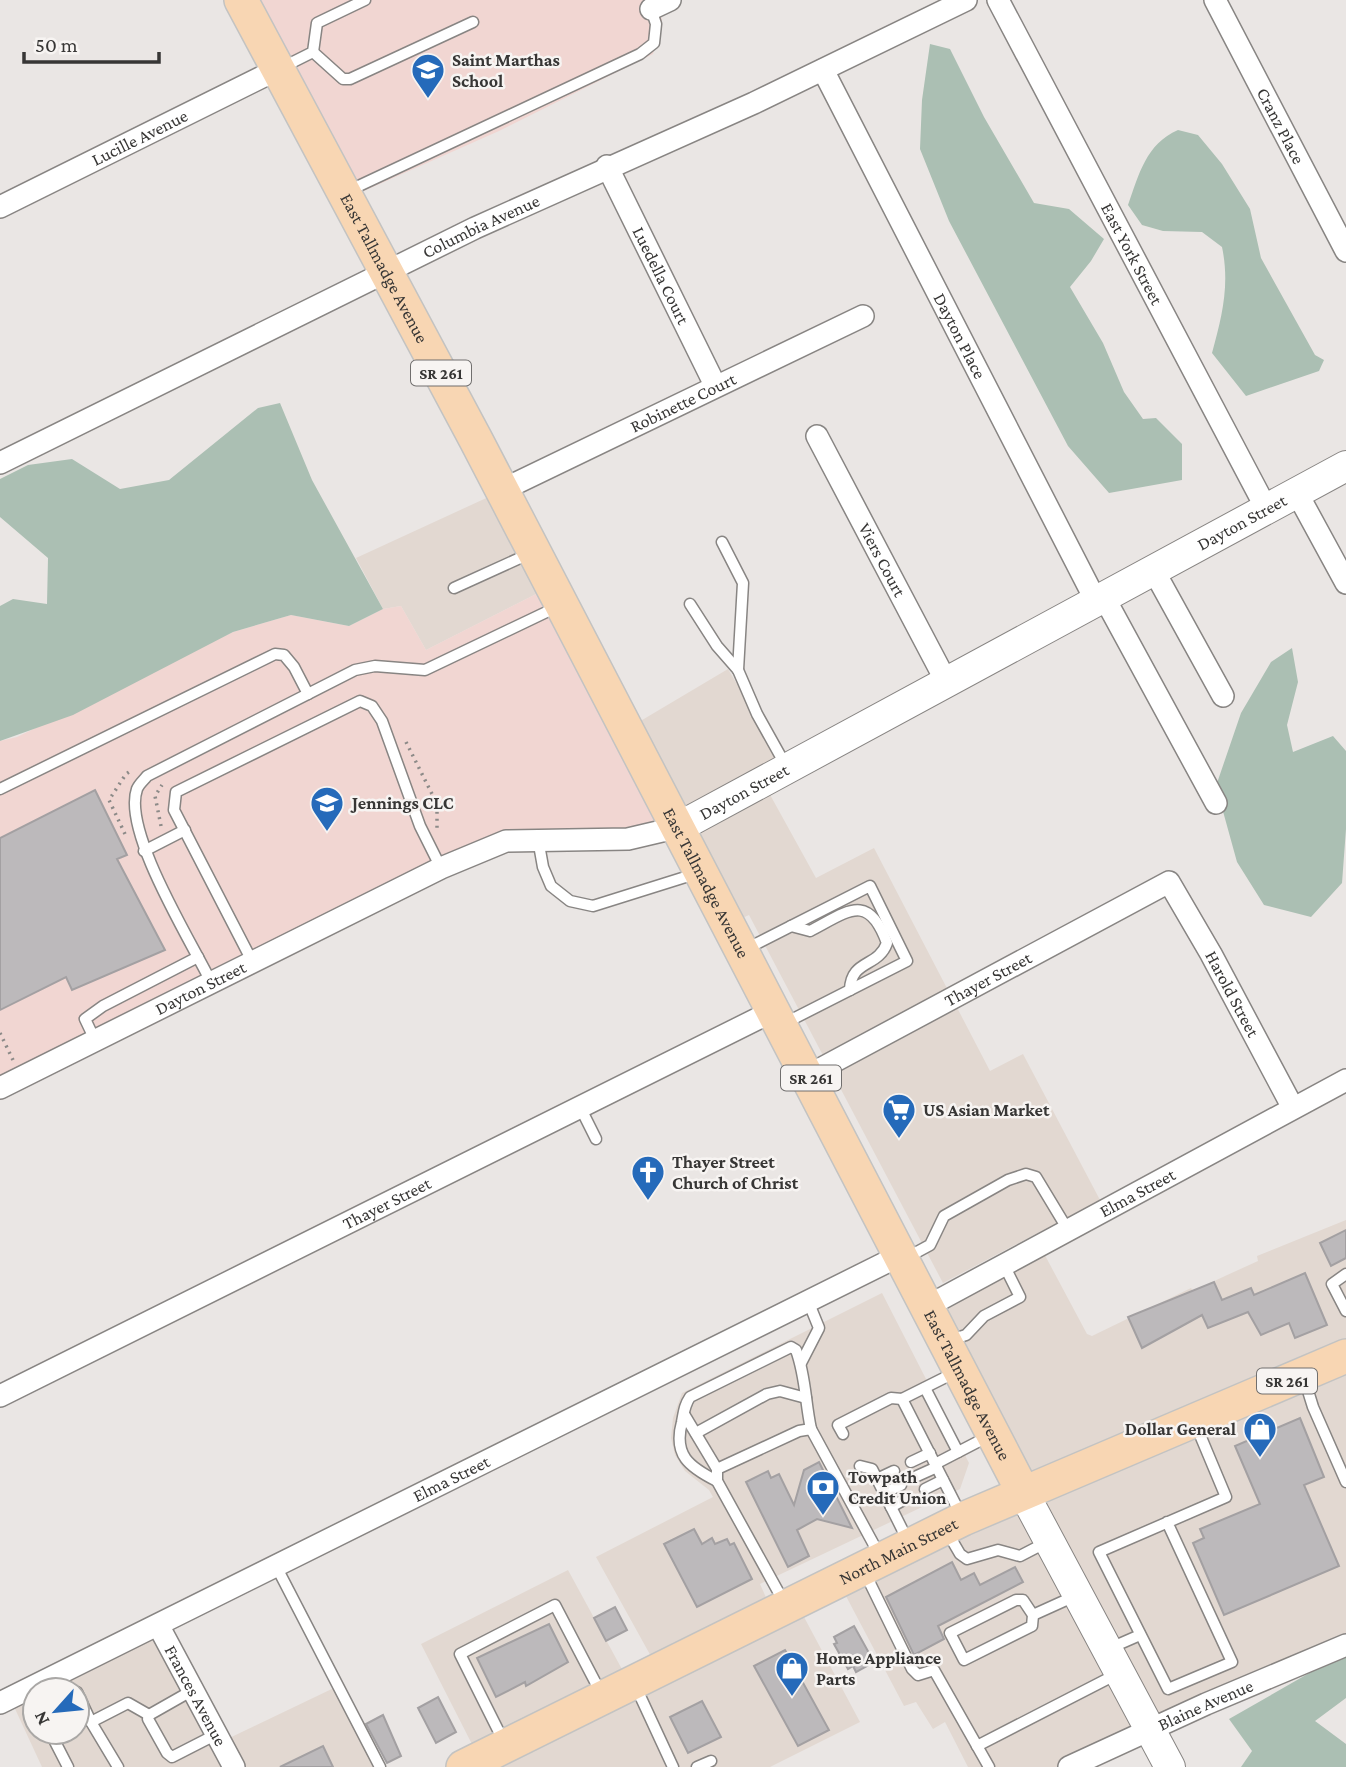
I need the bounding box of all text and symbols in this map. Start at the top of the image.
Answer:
scale bar [24,21,159,65]
text: 50 m [35,33,78,57]
place label: Saint Marthas School [452,50,560,91]
school or university icon: Saint Marthas School [409,51,447,100]
street label: Cranz Place [1253,84,1309,167]
street label: Lucille Avenue [89,105,191,170]
street label: East Tallmadge Avenue [336,190,432,347]
street label: Columbia Avenue [419,190,543,262]
street label: East York Street [1097,200,1167,309]
street label: Luedella Court [628,223,694,328]
street label: Dayton Place [929,290,990,382]
road number: SR 261 [411,360,471,386]
street label: Robinette Court [627,368,740,437]
street label: Dayton Street [1194,490,1291,555]
street label: Viers Court [855,520,910,601]
street label: Dayton Street [696,759,793,824]
school or university icon: Jennings CLC [308,784,346,833]
place label: Jennings CLC [350,793,454,813]
street label: East Tallmadge Avenue [659,804,754,962]
street label: Thayer Street [941,947,1036,1011]
street label: Harold Street [1201,947,1264,1041]
street label: Dayton Street [152,957,250,1019]
road number: SR 261 [781,1066,841,1090]
supermarket icon: US Asian Market [880,1091,918,1140]
place label: US Asian Market [923,1100,1050,1120]
place label: Thayer Street Church of Christ [672,1152,799,1193]
church icon: Thayer Street Church of Christ [629,1153,667,1202]
street label: Elma Street [1096,1164,1179,1221]
street label: Thayer Street [339,1173,435,1234]
street label: East Tallmadge Avenue [920,1306,1015,1464]
road number: SR 261 [1257,1368,1317,1394]
shop icon: Dollar General [1241,1410,1279,1459]
place label: Dollar General [1125,1419,1236,1439]
street label: Elma Street [410,1451,494,1506]
place label: Towpath Credit Union [848,1467,947,1508]
bank icon: Towpath Credit Union [804,1468,842,1517]
street label: North Main Street [836,1513,962,1589]
street label: Frances Avenue [161,1642,231,1750]
place label: Home Appliance Parts [816,1648,941,1689]
shop icon: Home Appliance Parts [773,1649,811,1698]
street label: Blaine Avenue [1155,1675,1256,1735]
north arrow [21,1676,91,1746]
text: N [29,1708,54,1729]

